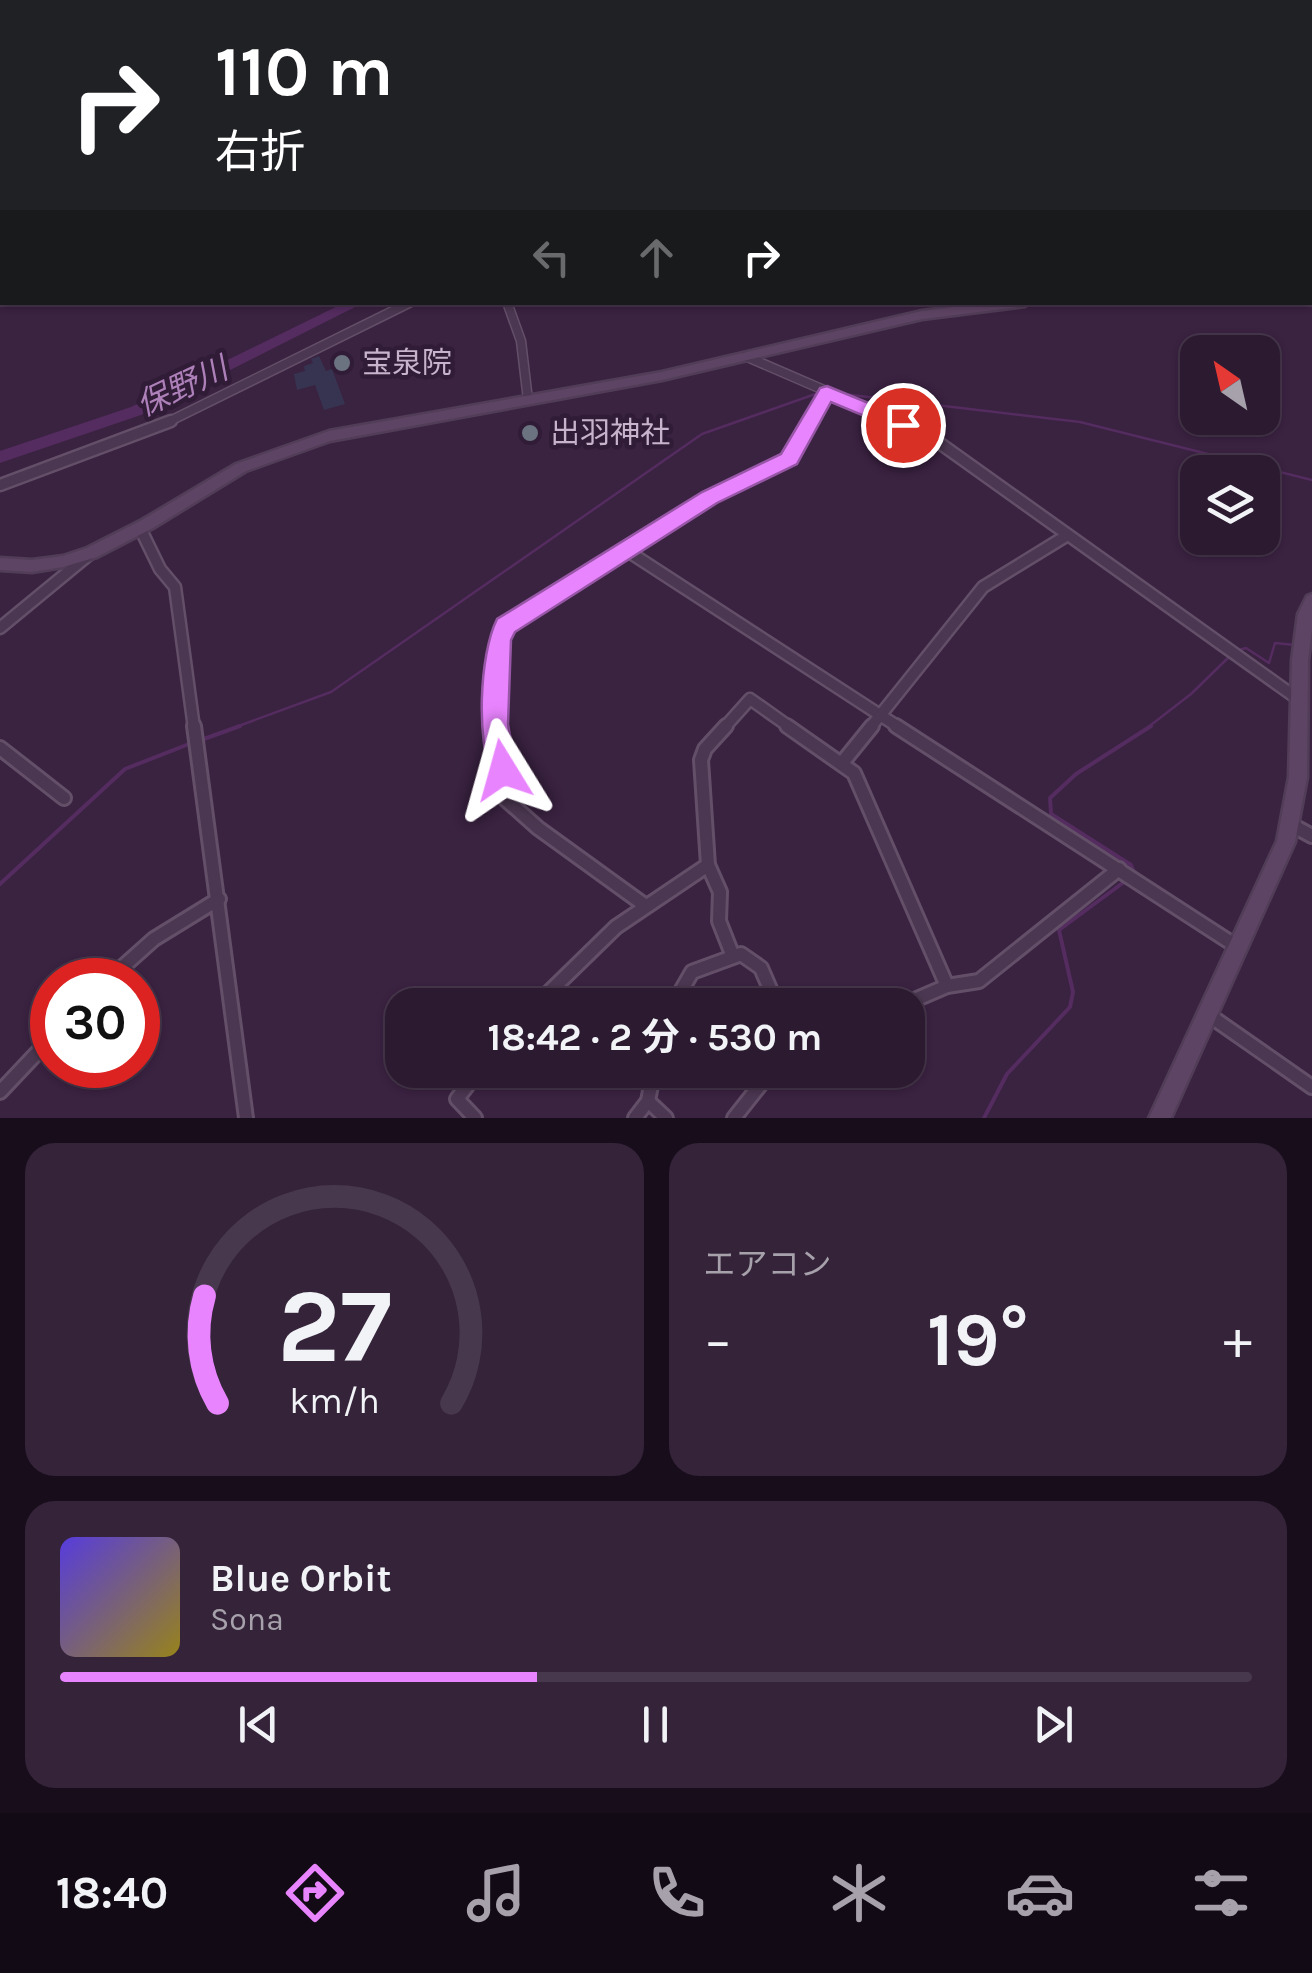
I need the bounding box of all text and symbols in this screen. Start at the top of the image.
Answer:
text: 110 m [215,31,393,113]
icon: right [50,40,180,170]
text: 右折 [215,126,305,178]
icon: left [524,230,579,285]
icon: ahead [629,230,684,285]
icon: right [734,230,789,285]
north arrow [1180,335,1280,435]
map controls [1180,335,1280,555]
place label: 宝泉院 [362,345,452,381]
water label: 保野川 [131,349,236,424]
marker: 宝泉院 [331,352,353,374]
pin [861,383,946,468]
icon: arrive [876,398,931,453]
place label: 出羽神社 [550,415,670,451]
marker: 出羽神社 [519,422,541,444]
button: layers [1180,455,1280,555]
position arrow [451,718,555,822]
speed limit sign: 30 [30,958,160,1088]
text: 18:42 · 2 分 · 530 m [488,1015,822,1060]
text: エアコン [704,1246,832,1283]
text: 27 [277,1266,392,1387]
text: 19° [927,1296,1029,1384]
text: − [704,1308,732,1372]
text: + [1223,1308,1252,1372]
text: km/h [289,1380,380,1422]
text: Blue Orbit [210,1556,391,1601]
text: Sona [210,1601,284,1638]
icon: previous [231,1697,286,1752]
icon: pause [628,1697,683,1752]
icon: next [1026,1697,1081,1752]
icon: directions [280,1858,350,1928]
icon: music [461,1858,531,1928]
icon: phone [642,1858,712,1928]
icon: climate [824,1858,894,1928]
icon: car [1005,1858,1075,1928]
icon: filters [1186,1858,1256,1928]
text: 18:40 [56,1867,168,1919]

